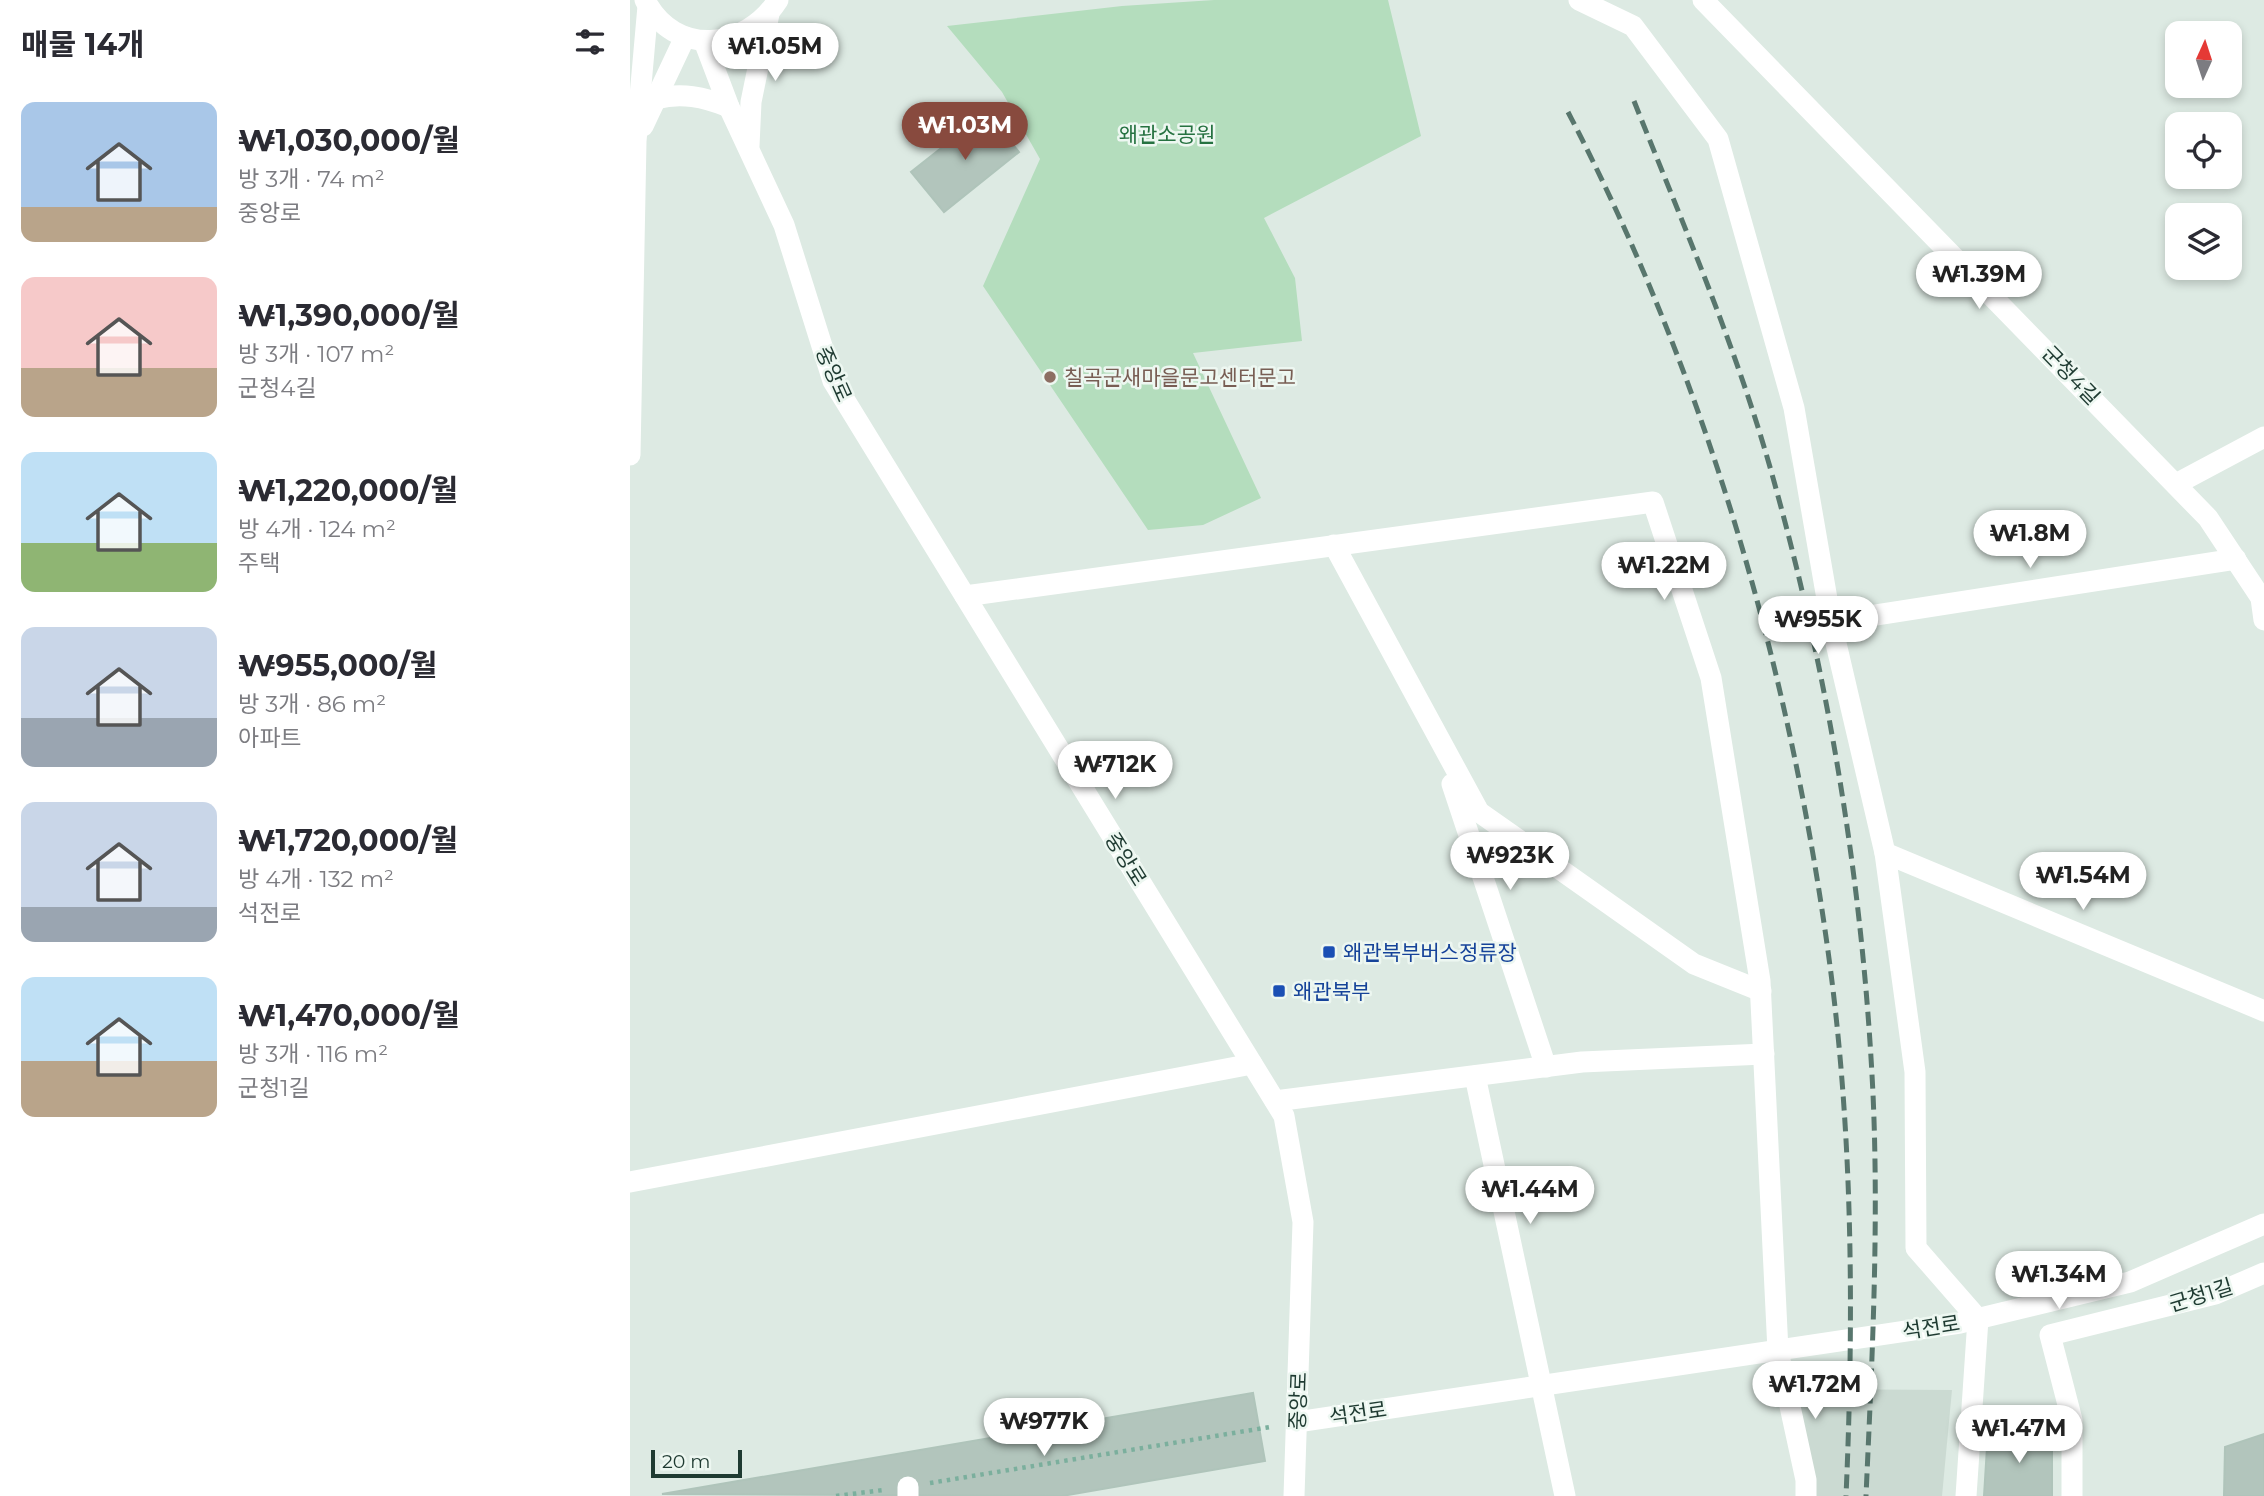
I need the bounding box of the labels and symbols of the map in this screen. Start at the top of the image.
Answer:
north arrow [2165,21,2242,98]
pin: ₩1.05M [718,24,832,83]
pin: ₩1.03M [908,102,1022,162]
park label: 왜관소공원 [1119,122,1215,147]
pin: ₩1.39M [1922,252,2036,311]
street label: 군청4길 [2037,340,2105,410]
street label: 중앙로 [811,342,857,406]
place label: 칠곡군새마을문고센터문고 [1064,365,1296,390]
marker: 칠곡군새마을문고센터문고 [1042,369,1058,385]
pin: ₩1.8M [1981,510,2079,570]
pin: ₩1.22M [1607,542,1721,602]
pin: ₩955K [1769,596,1867,656]
pin: ₩712K [1066,742,1164,801]
street label: 중앙로 [1100,828,1152,890]
pin: ₩923K [1461,832,1559,892]
pin: ₩1.54M [2026,852,2140,912]
place label: 왜관북부버스정류장 [1343,940,1517,965]
marker: 왜관북부버스정류장 [1321,944,1337,960]
place label: 왜관북부 [1293,979,1370,1004]
marker: 왜관북부 [1271,983,1287,999]
pin: ₩1.44M [1473,1166,1587,1226]
pin: ₩1.34M [2002,1252,2116,1311]
street label: 군청1길 [2166,1273,2236,1317]
street label: 석전로 [1900,1310,1962,1344]
pin: ₩1.72M [1758,1362,1872,1421]
street label: 중앙로 [1284,1372,1312,1430]
street label: 석전로 [1328,1397,1388,1429]
pin: ₩977K [995,1398,1093,1458]
pin: ₩1.47M [1962,1406,2076,1465]
scale bar [651,1447,742,1479]

